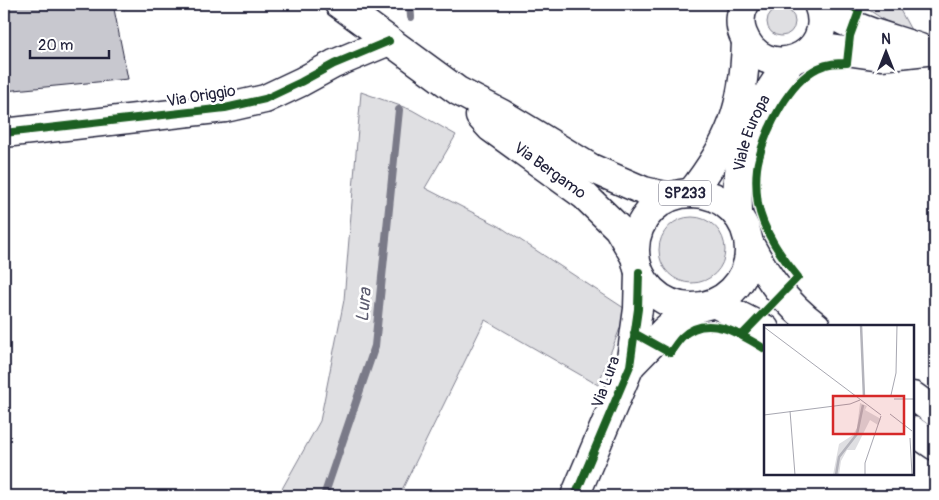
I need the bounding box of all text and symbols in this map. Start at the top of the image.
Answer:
scale bar [30,28,109,60]
north arrow [862,28,912,78]
text: N [881,31,891,48]
text: 20 m [38,36,73,55]
street label: Via Origgio [165,81,237,111]
street label: Viale Europa [729,91,775,173]
street label: Via Bergamo [510,138,590,204]
road number: SP233 [659,180,711,206]
water label: Lura [351,285,377,323]
inset map [764,325,914,475]
street label: Via Lura [587,353,625,411]

